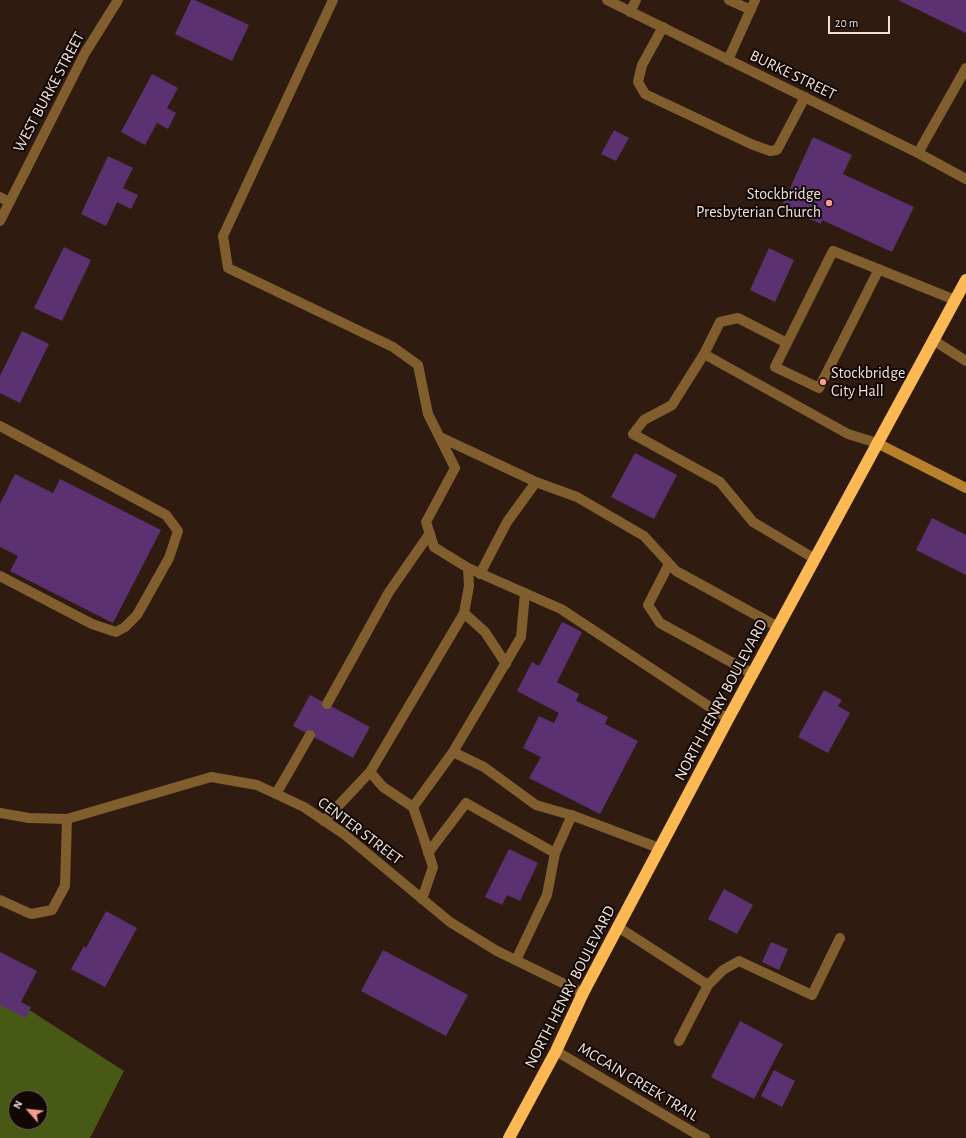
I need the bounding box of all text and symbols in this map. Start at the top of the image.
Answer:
scale bar [830,8,892,34]
text: 20 m [835,17,858,29]
street label: WEST BURKE STREET [9,28,89,156]
street label: BURKE STREET [747,46,839,104]
place label: Stockbridge Presbyterian Church [696,184,821,222]
marker: Stockbridge Presbyterian Church [824,198,834,208]
place label: Stockbridge City Hall [831,363,905,401]
marker: Stockbridge City Hall [818,377,828,387]
street label: NORTH HENRY BOULEVARD [670,616,772,784]
street label: CENTER STREET [314,793,406,869]
street label: NORTH HENRY BOULEVARD [521,903,619,1071]
street label: MCCAIN CREEK TRAIL [574,1038,702,1126]
north arrow [8,1090,48,1130]
text: N [11,1099,24,1111]

